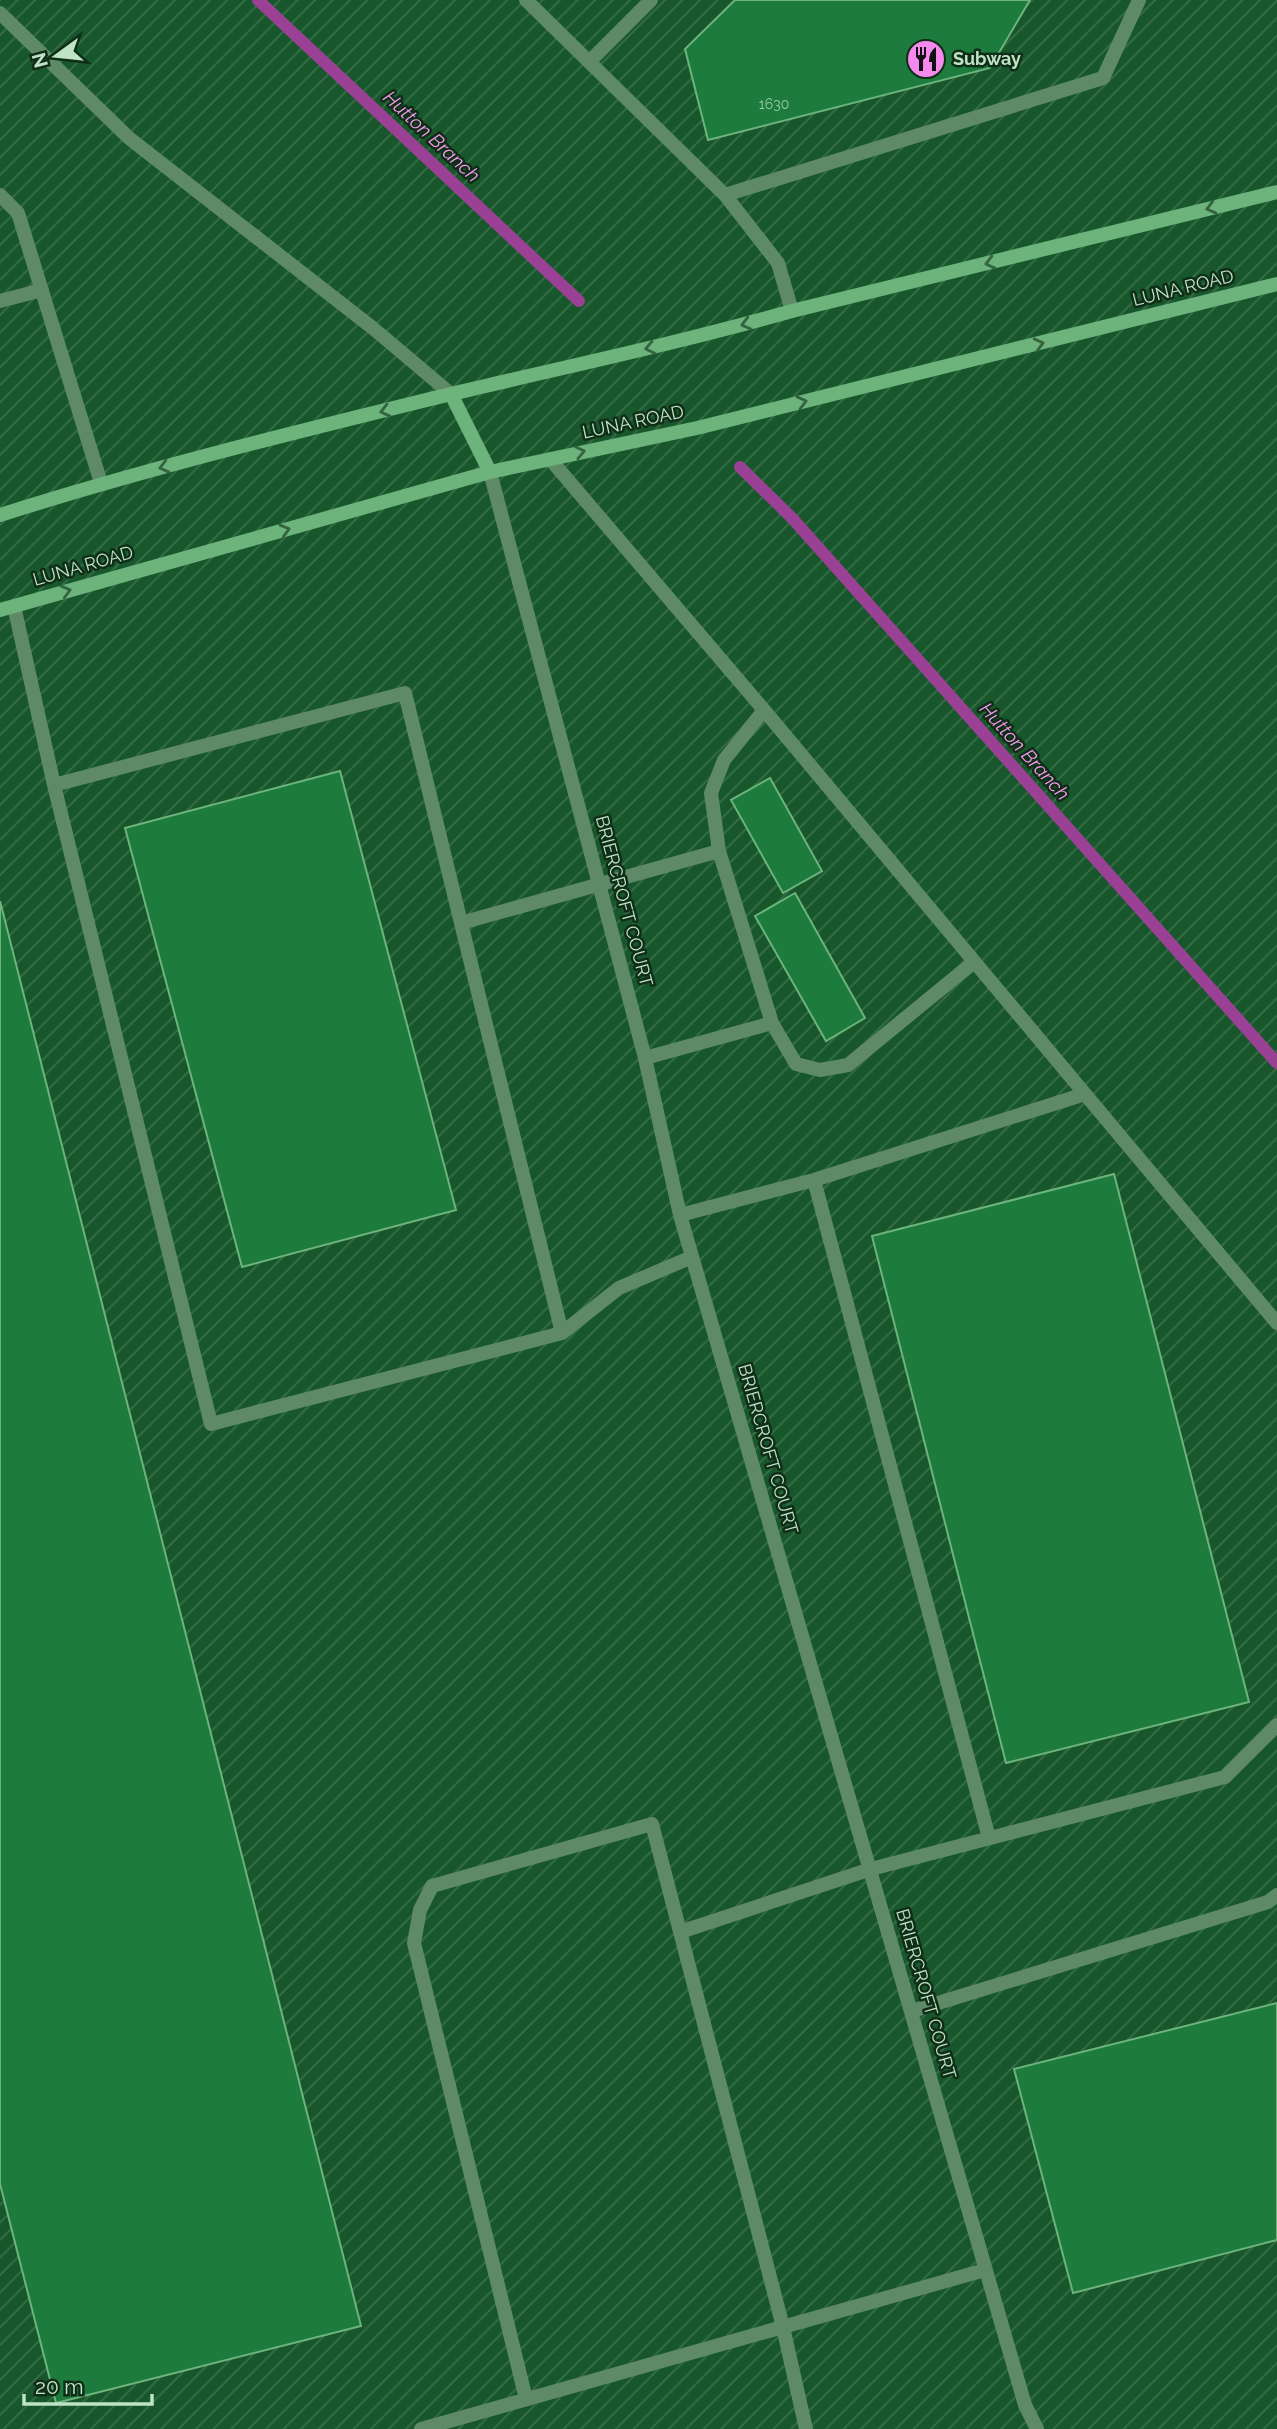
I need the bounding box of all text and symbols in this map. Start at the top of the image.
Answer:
north arrow [21,21,91,91]
restaurant icon: Subway [905,38,947,80]
place label: Subway [953,48,1021,69]
text: N [27,51,52,70]
water label: Hutton Branch [379,86,485,186]
house number: 1630 [759,96,789,112]
one-way arrow [1205,200,1217,214]
one-way arrow [984,254,996,269]
street label: LUNA ROAD [1130,265,1236,310]
one-way arrow [740,316,752,331]
one-way arrow [1033,338,1045,352]
one-way arrow [644,340,656,354]
one-way arrow [796,396,808,410]
street label: LUNA ROAD [580,400,686,443]
one-way arrow [379,403,391,417]
one-way arrow [574,446,586,461]
one-way arrow [158,459,170,473]
one-way arrow [278,523,290,538]
street label: LUNA ROAD [30,541,136,590]
one-way arrow [59,585,71,600]
water label: Hutton Branch [975,698,1075,804]
street label: BRIERCROFT COURT [592,813,657,989]
street label: BRIERCROFT COURT [734,1361,803,1536]
street label: BRIERCROFT COURT [892,1906,961,2081]
scale bar [24,2362,152,2406]
text: 20 m [35,2374,83,2399]

